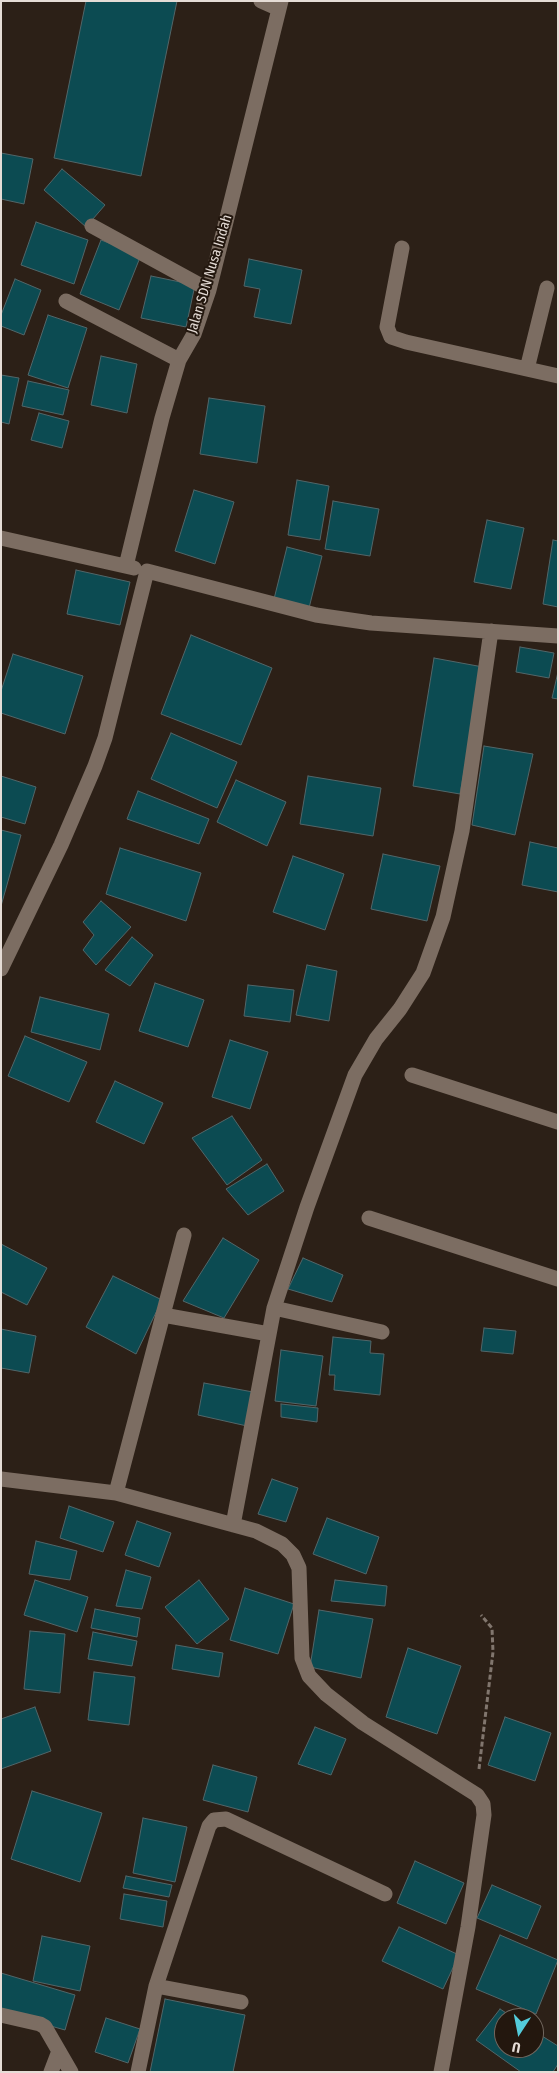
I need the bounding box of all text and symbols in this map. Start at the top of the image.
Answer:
street label: Jalan SDN Nusa Indah [184,213,236,335]
north arrow [494,2008,544,2058]
text: U [511,2038,522,2056]

